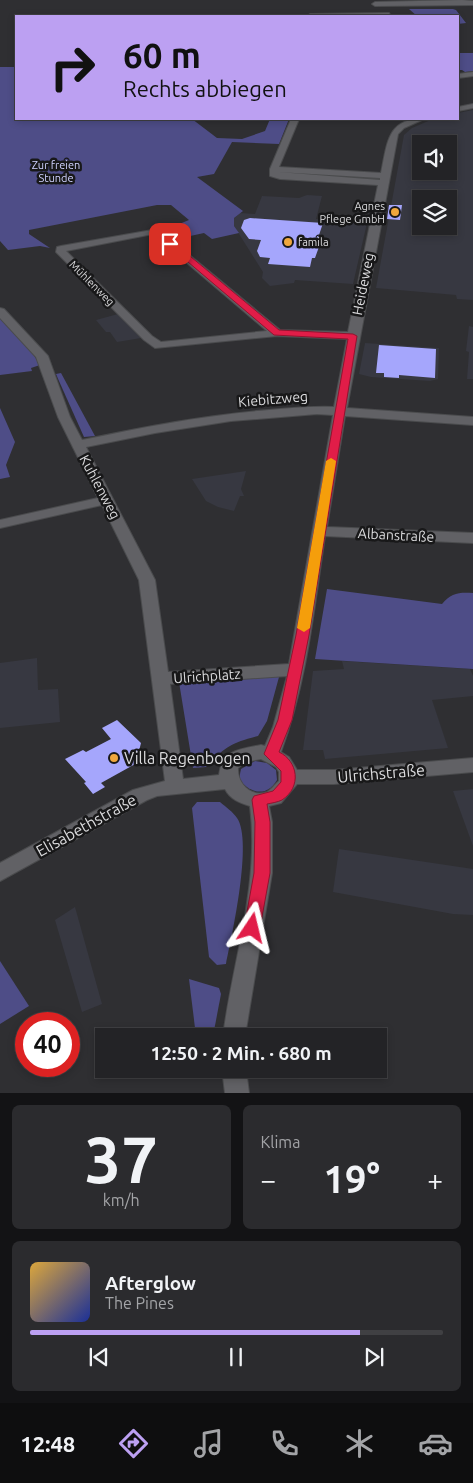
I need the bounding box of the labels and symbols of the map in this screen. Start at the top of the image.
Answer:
park label: Zur freien Stunde [32,159,80,184]
place label: Agnes Pflege GmbH [319,200,385,225]
marker: Agnes Pflege GmbH [389,206,401,218]
pin [149,223,191,265]
marker: famila [282,236,294,248]
place label: famila [298,236,329,248]
street label: Heideweg [349,251,377,317]
street label: Mühlenweg [67,258,117,308]
street label: Kiebitzweg [237,388,309,410]
street label: Kuhlenweg [76,452,124,522]
street label: Albanstraße [357,525,435,545]
street label: Ulrichplatz [173,666,241,686]
place label: Villa Regenbogen [124,749,251,767]
marker: Villa Regenbogen [108,752,120,764]
street label: Ulrichstraße [337,760,425,786]
street label: Elisabethstraße [33,790,139,860]
position arrow [225,901,277,953]
speed limit sign: 40 [15,1012,80,1077]

